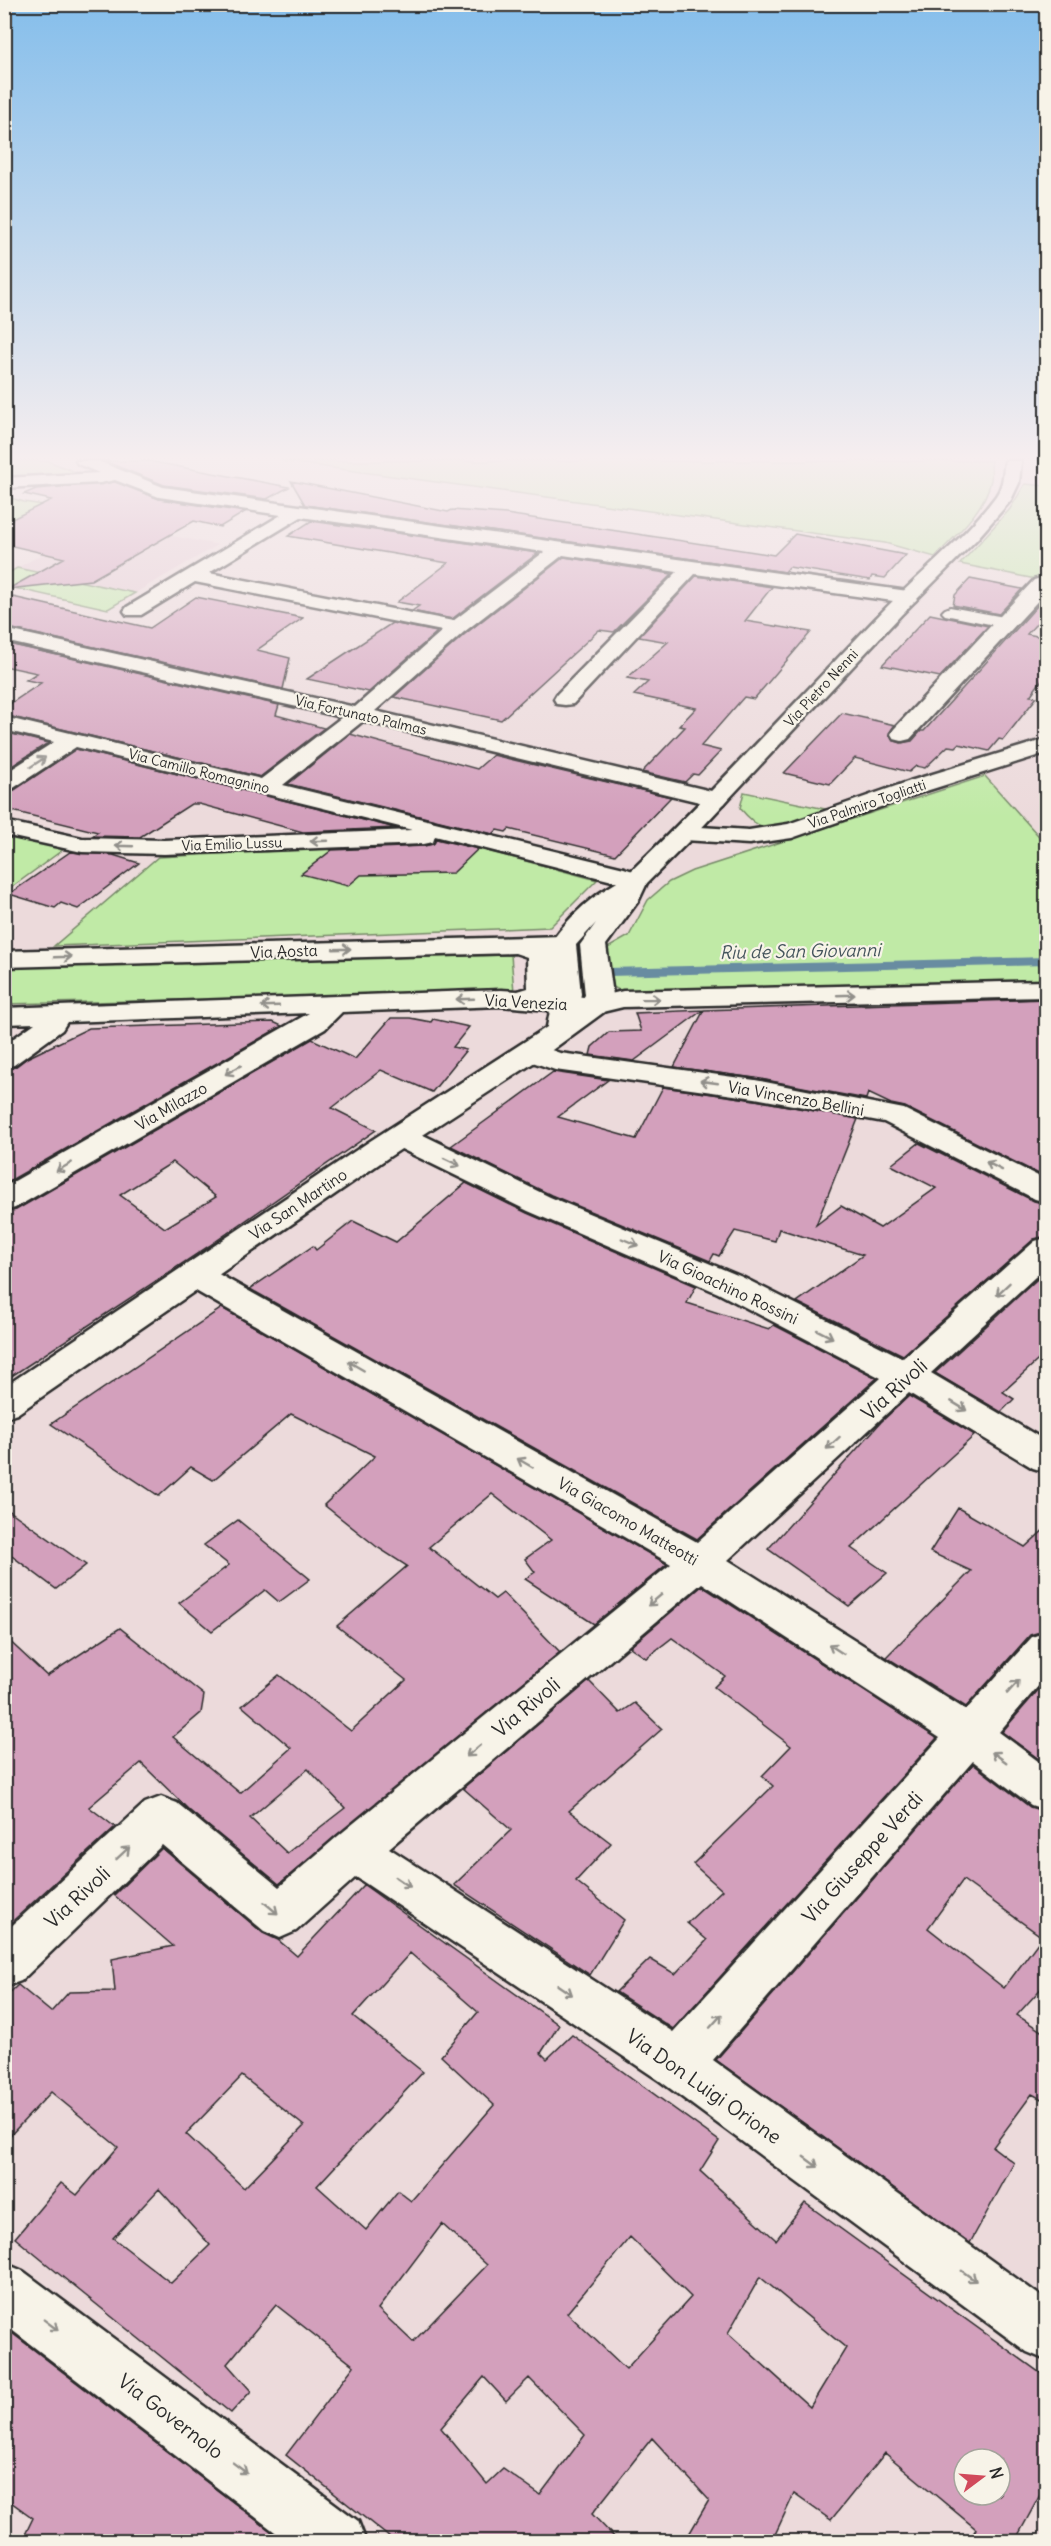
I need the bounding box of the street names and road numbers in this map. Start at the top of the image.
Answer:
street label: Via Pietro Nenni [780,645,862,731]
street label: Via Fortunato Palmas [293,691,429,739]
street label: Via Camillo Romagnino [126,745,272,797]
street label: Via Palmiro Togliatti [806,775,928,833]
street label: Via Emilio Lussu [181,833,283,855]
street label: Via Aosta [250,940,318,962]
street label: Via Venezia [484,990,568,1014]
street label: Via Vincenzo Bellini [726,1076,866,1120]
street label: Via Milazzo [131,1077,211,1135]
street label: Via San Martino [245,1164,351,1244]
street label: Via Gioachino Rossini [655,1246,801,1328]
street label: Via Rivoli [856,1353,932,1425]
street label: Via Giacomo Matteotti [554,1473,702,1569]
street label: Via Rivoli [487,1672,565,1742]
street label: Via Giuseppe Verdi [796,1786,928,1928]
street label: Via Rivoli [39,1860,115,1934]
street label: Via Don Luigi Orione [622,2023,786,2149]
street label: Via Governolo [113,2368,229,2464]

